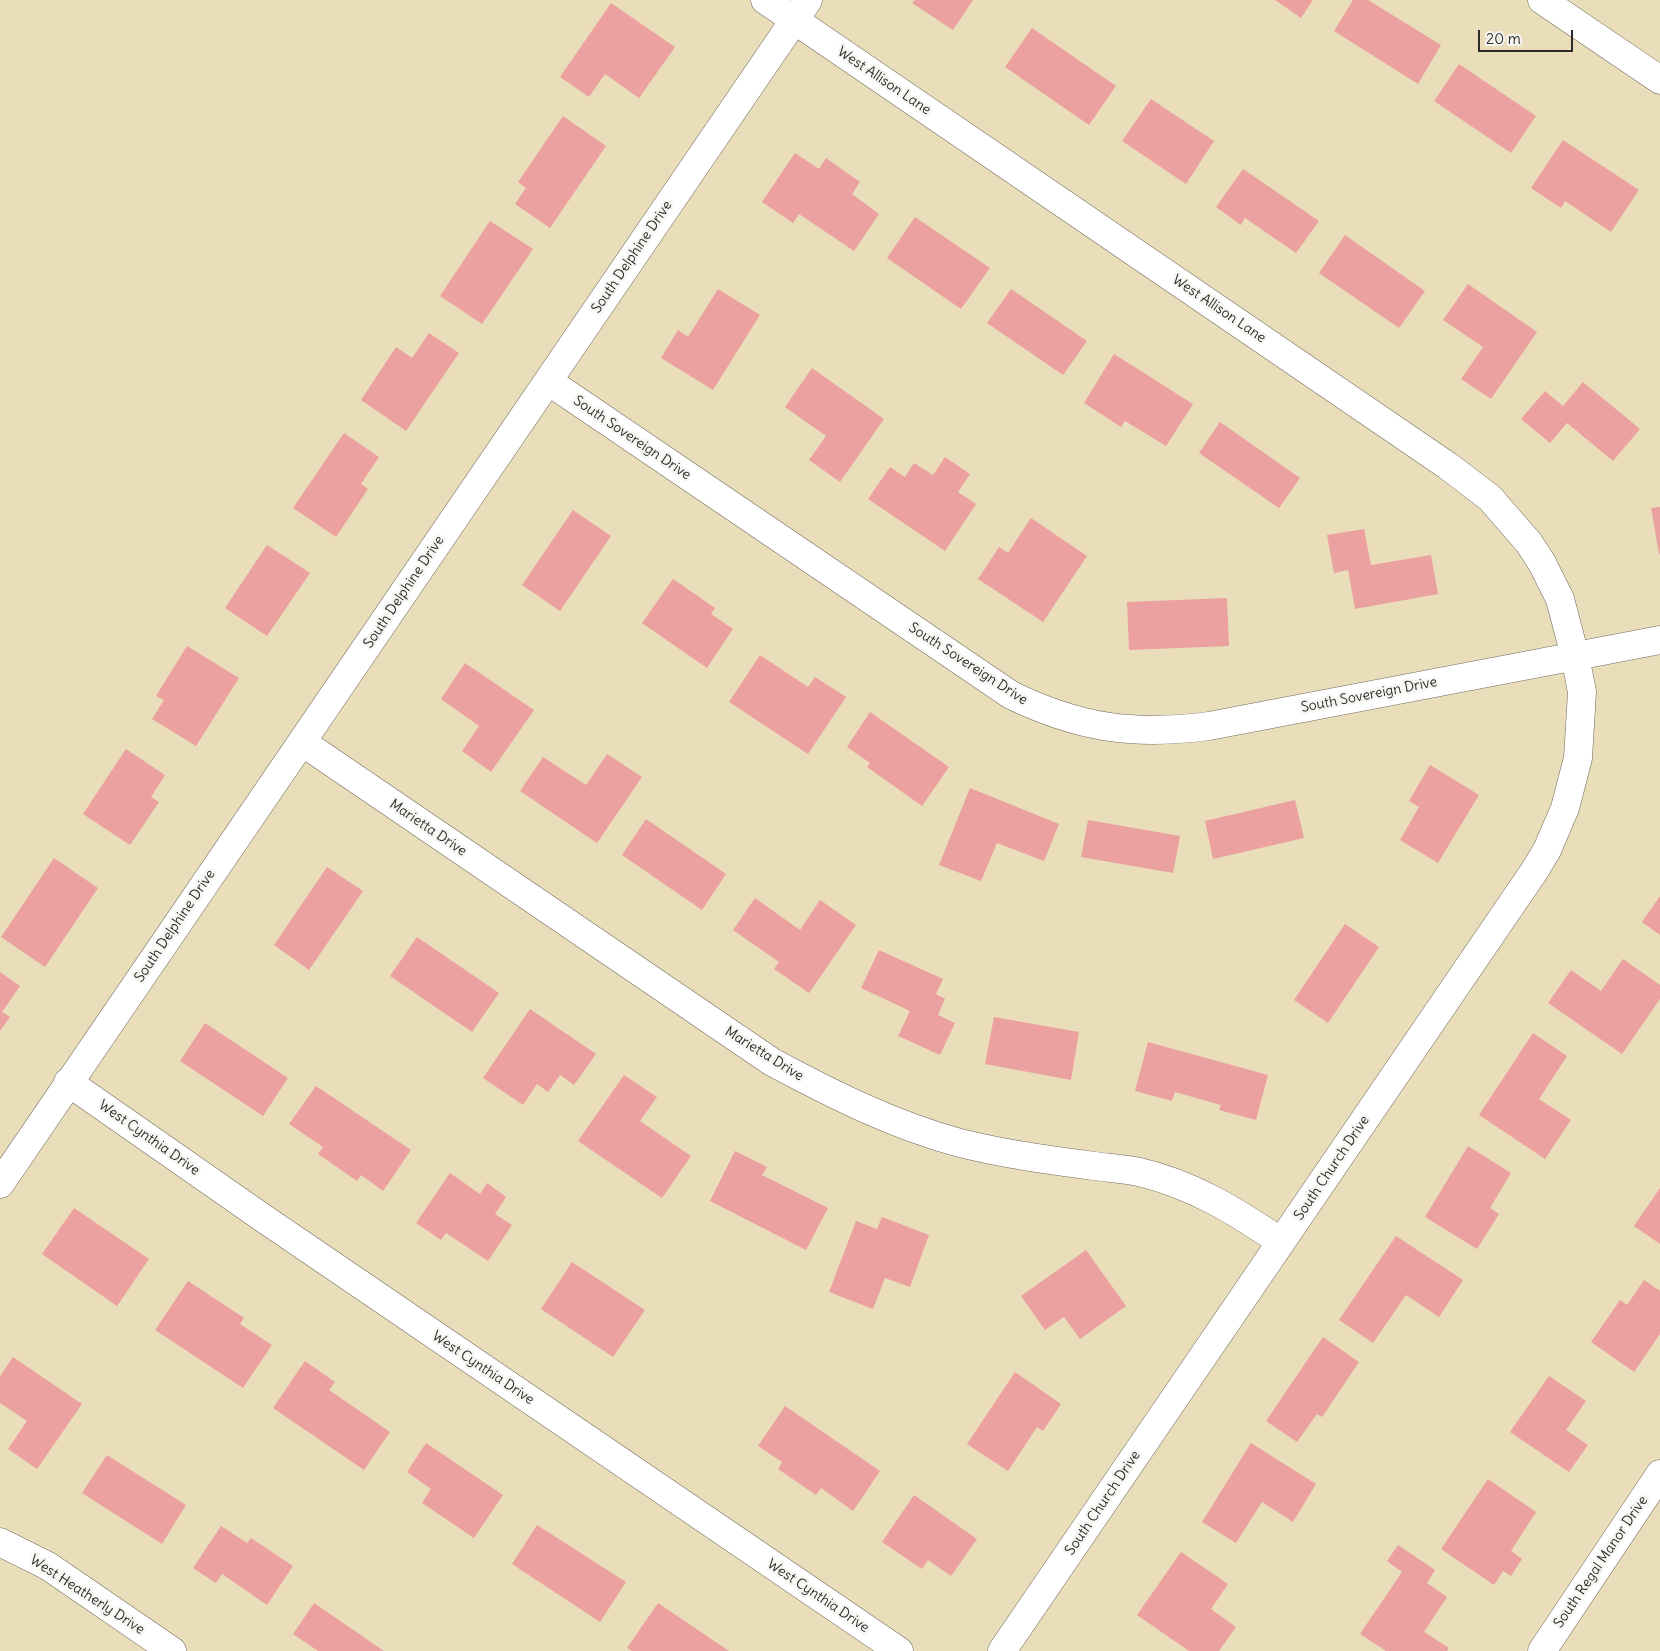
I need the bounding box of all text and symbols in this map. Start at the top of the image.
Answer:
scale bar [1480,20,1575,52]
text: 20 m [1486,29,1521,48]
street label: West Allison Lane [834,43,934,119]
street label: South Delphine Drive [588,198,676,316]
street label: West Allison Lane [1169,271,1269,347]
street label: South Sovereign Drive [570,392,694,484]
street label: South Delphine Drive [360,533,448,651]
street label: South Sovereign Drive [905,619,1031,709]
street label: South Sovereign Drive [1300,674,1438,716]
street label: Marietta Drive [386,796,470,860]
street label: South Delphine Drive [131,867,219,985]
street label: Marietta Drive [722,1023,806,1085]
street label: West Cynthia Drive [95,1097,203,1179]
street label: South Church Drive [1291,1112,1373,1224]
street label: West Cynthia Drive [429,1328,537,1408]
street label: South Church Drive [1062,1447,1144,1559]
street label: South Regal Manor Drive [1550,1493,1652,1631]
street label: West Heatherly Drive [27,1552,147,1638]
street label: West Cynthia Drive [764,1556,872,1636]

